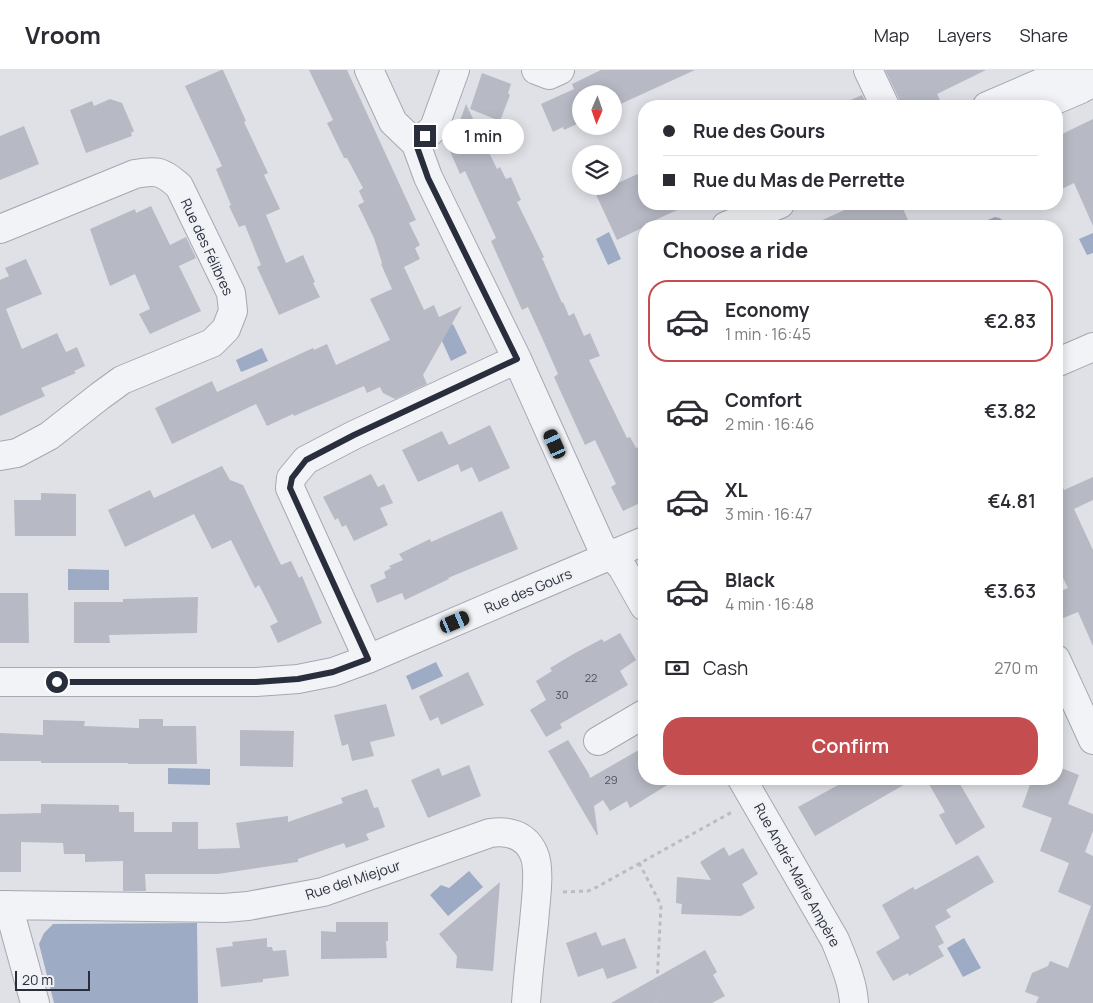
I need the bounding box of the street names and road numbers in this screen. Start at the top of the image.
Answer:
street label: Rue des Félibres [177,195,238,298]
street label: Rue des Gours [481,564,574,618]
street label: Rue André-Marie Ampère [750,799,845,950]
street label: Rue del Miejour [303,855,403,904]

